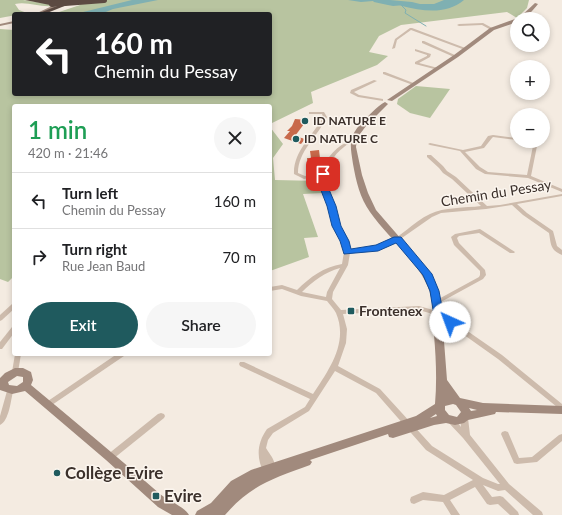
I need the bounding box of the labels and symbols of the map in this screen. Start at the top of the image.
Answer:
place label: ID NATURE E [313,113,386,128]
marker: ID NATURE E [300,116,310,126]
place label: ID NATURE C [304,131,378,146]
marker: ID NATURE C [291,134,301,144]
pin [306,157,340,191]
street label: Chemin du Pessay [439,175,553,210]
position arrow [429,301,471,343]
place label: Frontenex [359,302,423,319]
marker: Frontenex [346,306,356,316]
place label: Collège Evire [65,462,163,483]
marker: Collège Evire [52,468,62,478]
place label: Evire [164,485,202,506]
marker: Evire [151,491,161,501]

